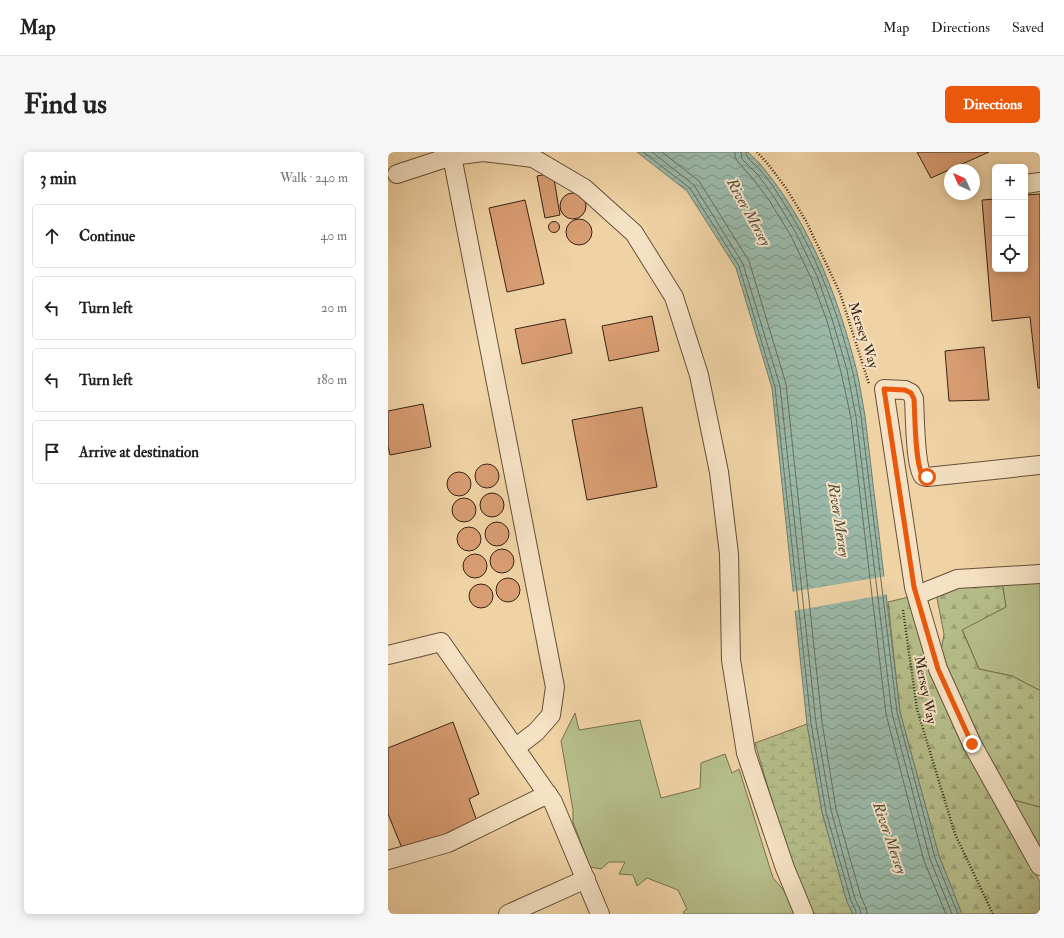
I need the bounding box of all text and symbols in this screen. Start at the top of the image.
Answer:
text: Map [20,16,56,40]
text: Map [883,19,909,36]
text: Directions [931,19,990,36]
text: Saved [1012,19,1044,36]
button: Directions [945,86,1040,123]
text: Find us [24,87,107,122]
north arrow [944,164,980,200]
map controls [992,164,1028,272]
button: + [992,164,1028,200]
text: 3 min [40,168,77,189]
text: Walk · 240 m [280,170,348,186]
water label: River Mersey [722,174,775,250]
button: − [992,200,1028,236]
icon: ahead [41,225,63,247]
text: Continue [79,227,135,246]
text: 40 m [321,228,347,244]
button: locate [992,236,1028,272]
icon: left [41,297,63,319]
text: Turn left [79,299,133,318]
text: 20 m [321,300,347,316]
street label: Mersey Way [844,300,883,372]
icon: left [41,369,63,391]
text: Turn left [79,371,133,390]
text: 180 m [317,372,347,388]
icon: arrive [41,441,63,463]
text: Arrive at destination [79,443,199,462]
route start [918,468,936,486]
water label: River Mersey [823,481,854,559]
street label: Mersey Way [910,655,941,727]
route end [963,735,981,753]
water label: River Mersey [868,799,911,877]

